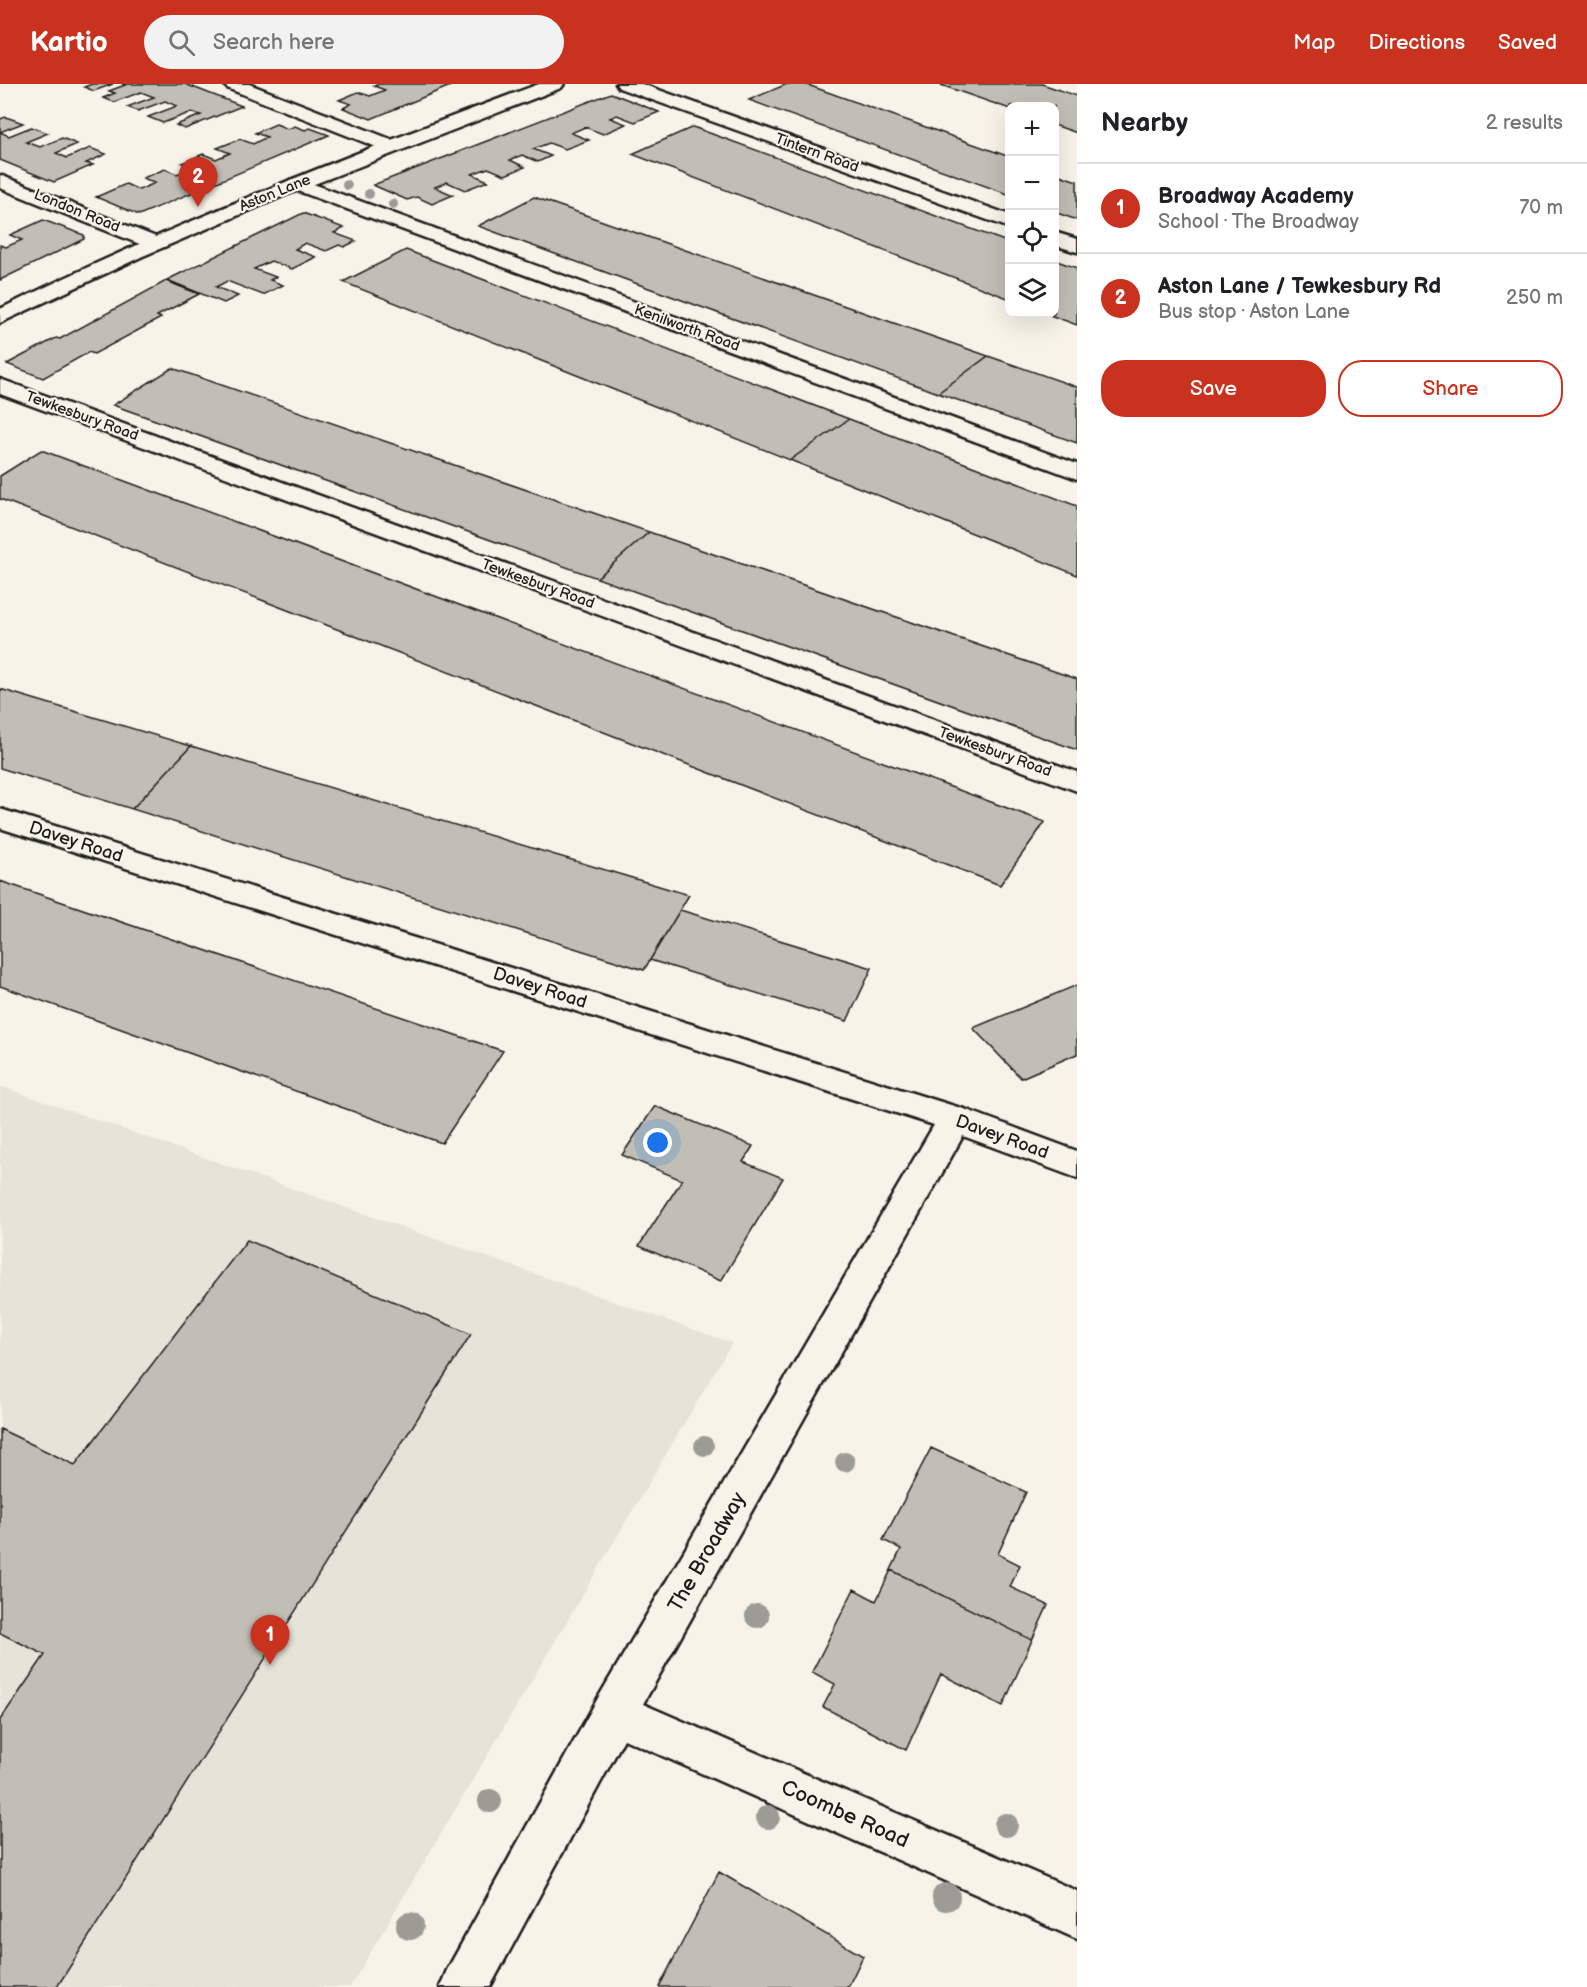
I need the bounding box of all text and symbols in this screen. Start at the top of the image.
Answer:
search box [144,15,564,69]
text: Kartio [30,26,108,59]
icon: search [165,26,198,59]
text: Search here [213,29,335,56]
text: Map [1293,30,1336,55]
text: Directions [1369,30,1465,55]
text: Saved [1498,30,1557,55]
map controls [1005,102,1059,318]
button: + [1005,102,1059,156]
text: Nearby [1101,108,1188,139]
text: 2 results [1486,111,1563,135]
street label: Tintern Road [773,129,861,177]
button: − [1005,156,1059,210]
pin: 2 [178,158,218,207]
street label: Aston Lane [237,170,314,216]
text: Broadway Academy [1158,183,1354,210]
street label: London Road [31,185,123,237]
text: 1 [1116,196,1125,220]
text: 70 m [1519,196,1563,220]
button: locate [1005,210,1059,264]
text: School · The Broadway [1158,210,1359,234]
button: layers [1005,264,1059,318]
text: Aston Lane / Tewkesbury Rd [1158,273,1441,300]
text: 2 [1115,286,1126,310]
text: 250 m [1506,286,1563,310]
street label: Kenilworth Road [632,300,742,356]
text: Bus stop · Aston Lane [1158,300,1350,324]
button: Save [1101,360,1326,417]
button: Share [1338,360,1563,417]
street label: Tewkesbury Road [23,387,141,445]
street label: Tewkesbury Road [479,555,597,613]
street label: Tewkesbury Road [936,723,1054,781]
street label: Davey Road [26,817,126,867]
street label: Davey Road [490,963,590,1013]
street label: Davey Road [953,1110,1051,1164]
your location [643,1128,672,1157]
street label: The Broadway [663,1487,752,1616]
pin: 1 [250,1616,290,1665]
street label: Coombe Road [777,1775,913,1853]

